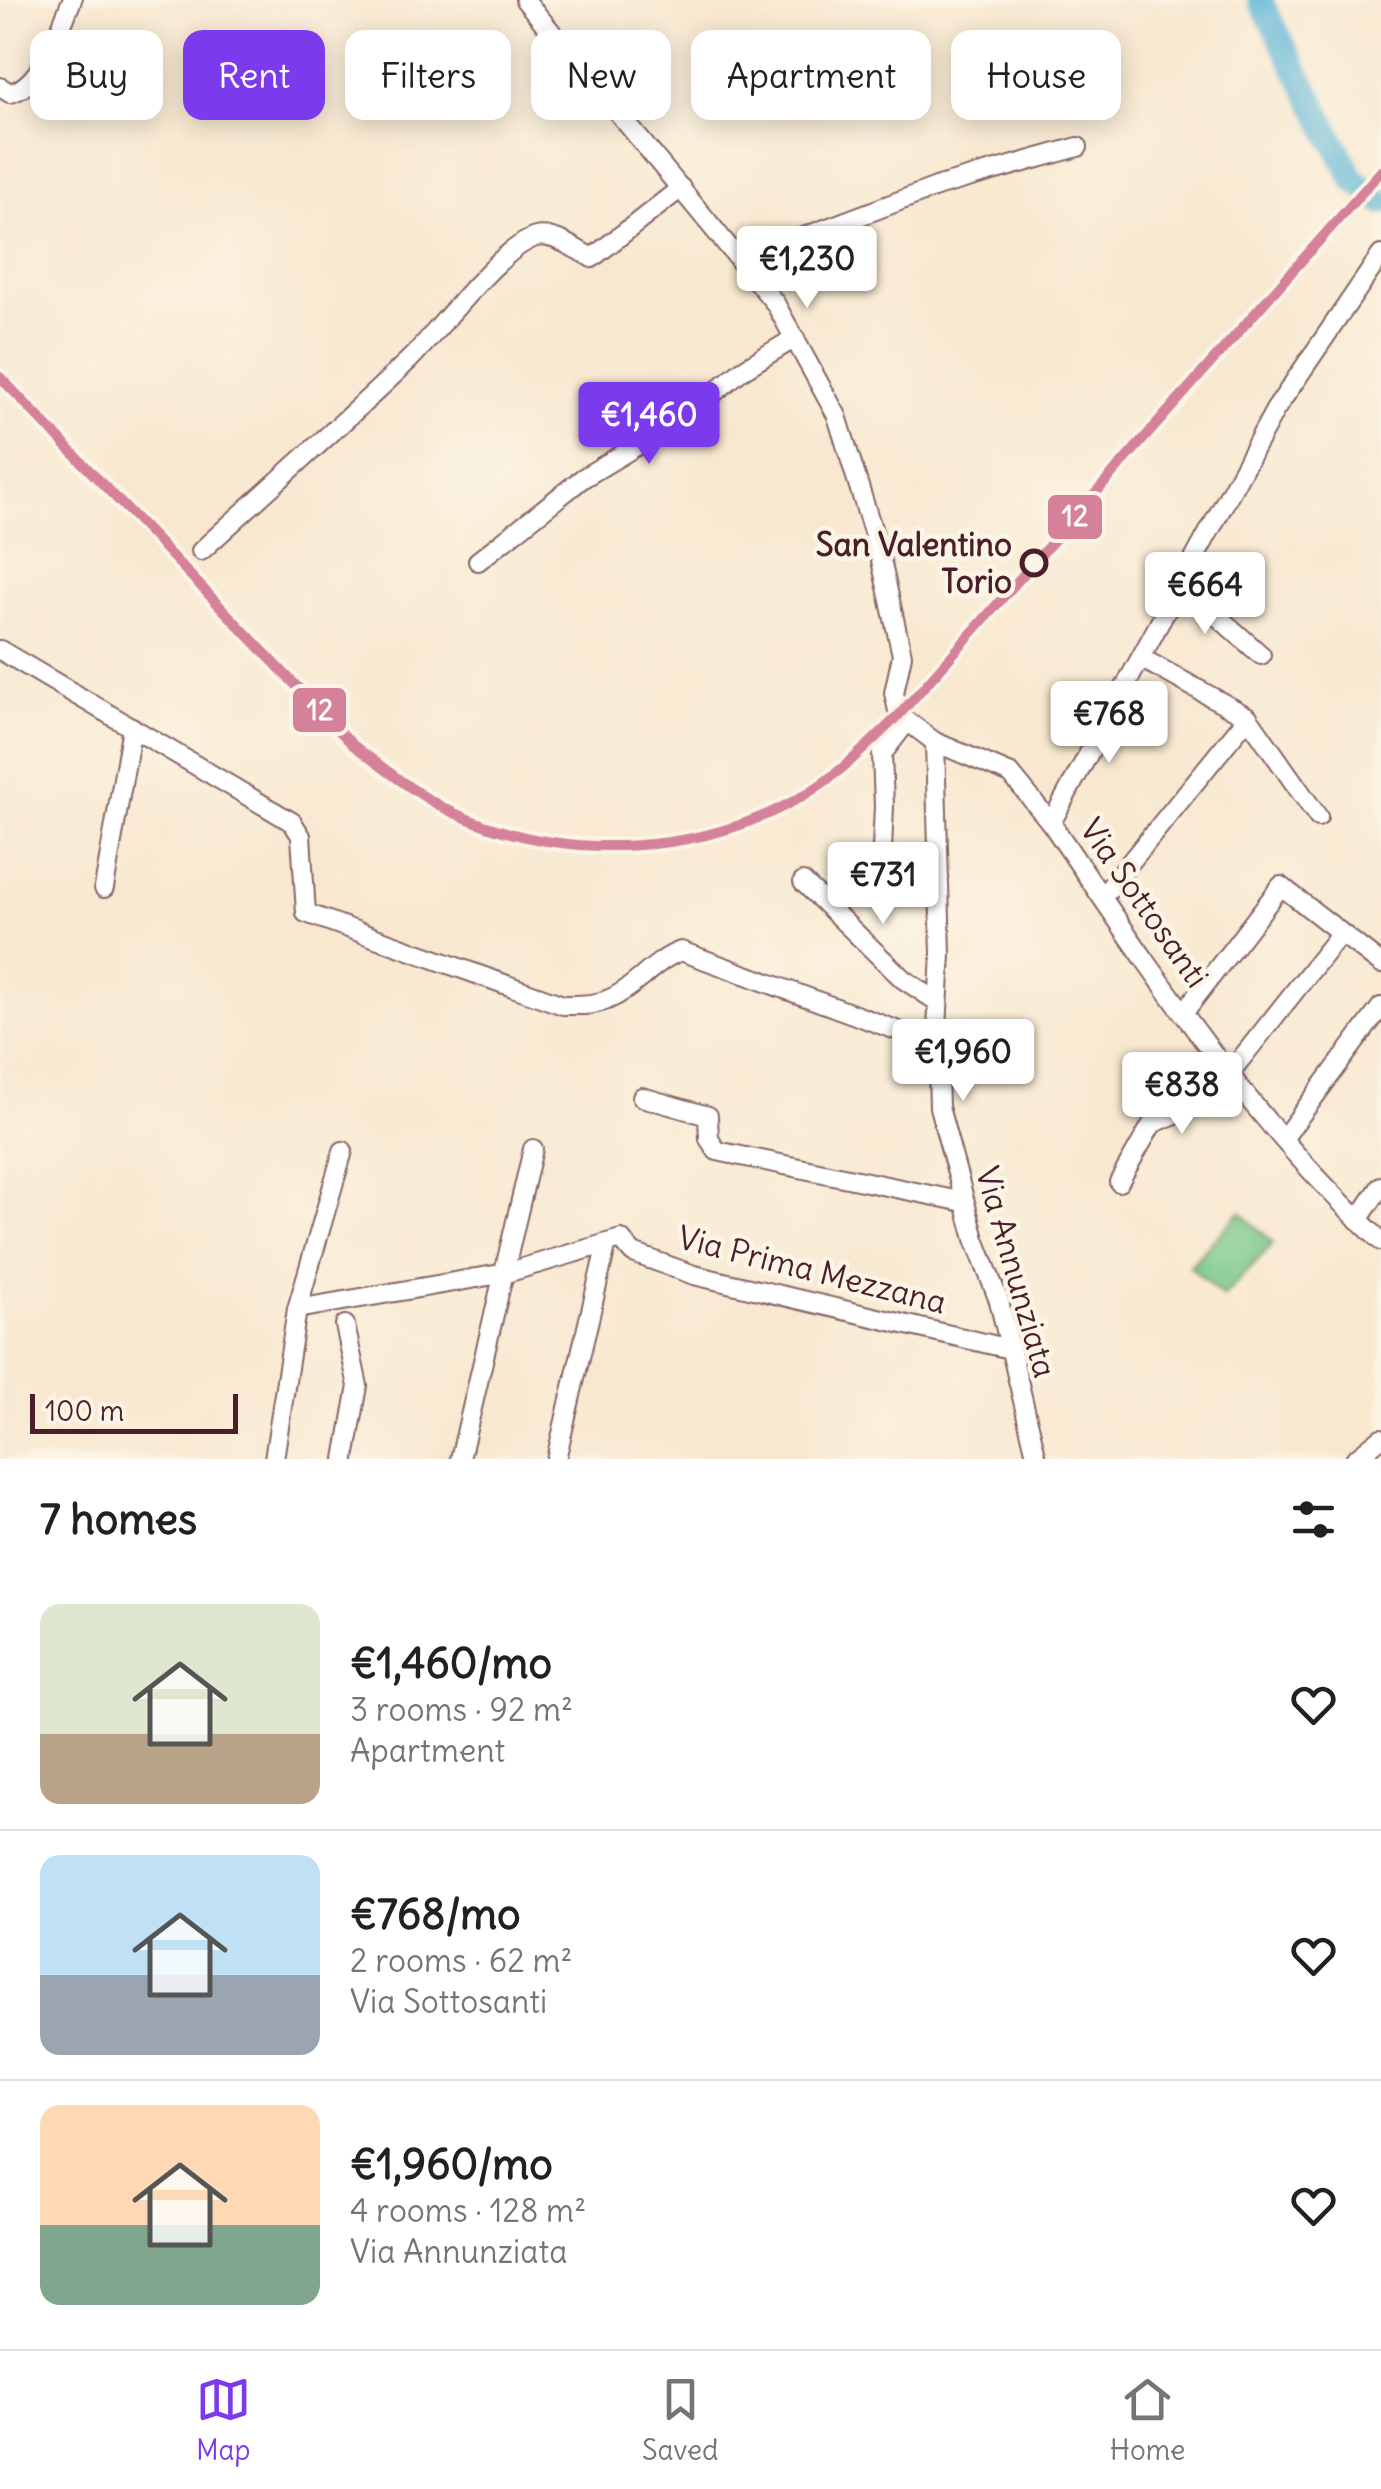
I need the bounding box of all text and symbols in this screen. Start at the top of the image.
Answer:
chip: Buy [30,30,163,120]
chip: Rent [183,30,325,120]
chip: Filters [345,30,511,120]
chip: New [531,30,671,120]
chip: Apartment [691,30,931,120]
chip: House [951,30,1121,120]
pin: €1,230 [726,226,888,311]
text: €1,230 [759,238,855,279]
pin: €1,460 [568,382,730,467]
text: €1,460 [600,394,698,435]
line badge: 12 [1046,493,1104,541]
text: 12 [1062,498,1088,534]
place label: San Valentino Torio [816,524,1012,602]
marker: San Valentino Torio [1021,550,1047,576]
pin: €664 [1146,552,1264,637]
text: €664 [1167,564,1243,605]
pin: €768 [1050,681,1168,766]
line badge: 12 [291,686,348,734]
text: 12 [307,692,333,728]
text: €768 [1073,693,1145,734]
street label: Via Sottosanti [1071,810,1218,995]
pin: €731 [824,842,942,927]
text: €731 [850,854,916,895]
pin: €1,960 [882,1019,1044,1104]
text: €1,960 [914,1031,1012,1072]
pin: €838 [1123,1052,1241,1137]
text: €838 [1144,1064,1220,1105]
street label: Via Annunziata [967,1162,1066,1382]
street label: Via Prima Mezzana [674,1216,950,1323]
scale bar [30,1389,238,1434]
text: 100 m [45,1393,124,1429]
icon: filters [1286,1492,1341,1547]
text: 7 homes [40,1493,197,1545]
text: €1,460/mo [350,1637,552,1689]
icon: home [120,1644,240,1764]
icon: heart [1286,1677,1341,1732]
text: 3 rooms · 92 m² [350,1689,573,1730]
text: Apartment [350,1730,505,1771]
text: €768/mo [350,1888,521,1940]
icon: home [120,1895,240,2015]
icon: heart [1286,1928,1341,1983]
text: 2 rooms · 62 m² [350,1940,573,1981]
text: Via Sottosanti [350,1981,547,2022]
text: €1,960/mo [350,2138,553,2190]
icon: home [120,2145,240,2265]
icon: heart [1286,2178,1341,2233]
text: 4 rooms · 128 m² [350,2190,586,2231]
text: Via Annunziata [350,2231,568,2272]
tab: Map [196,2372,251,2468]
tab: Saved [642,2372,719,2468]
tab: Home [1110,2372,1185,2468]

